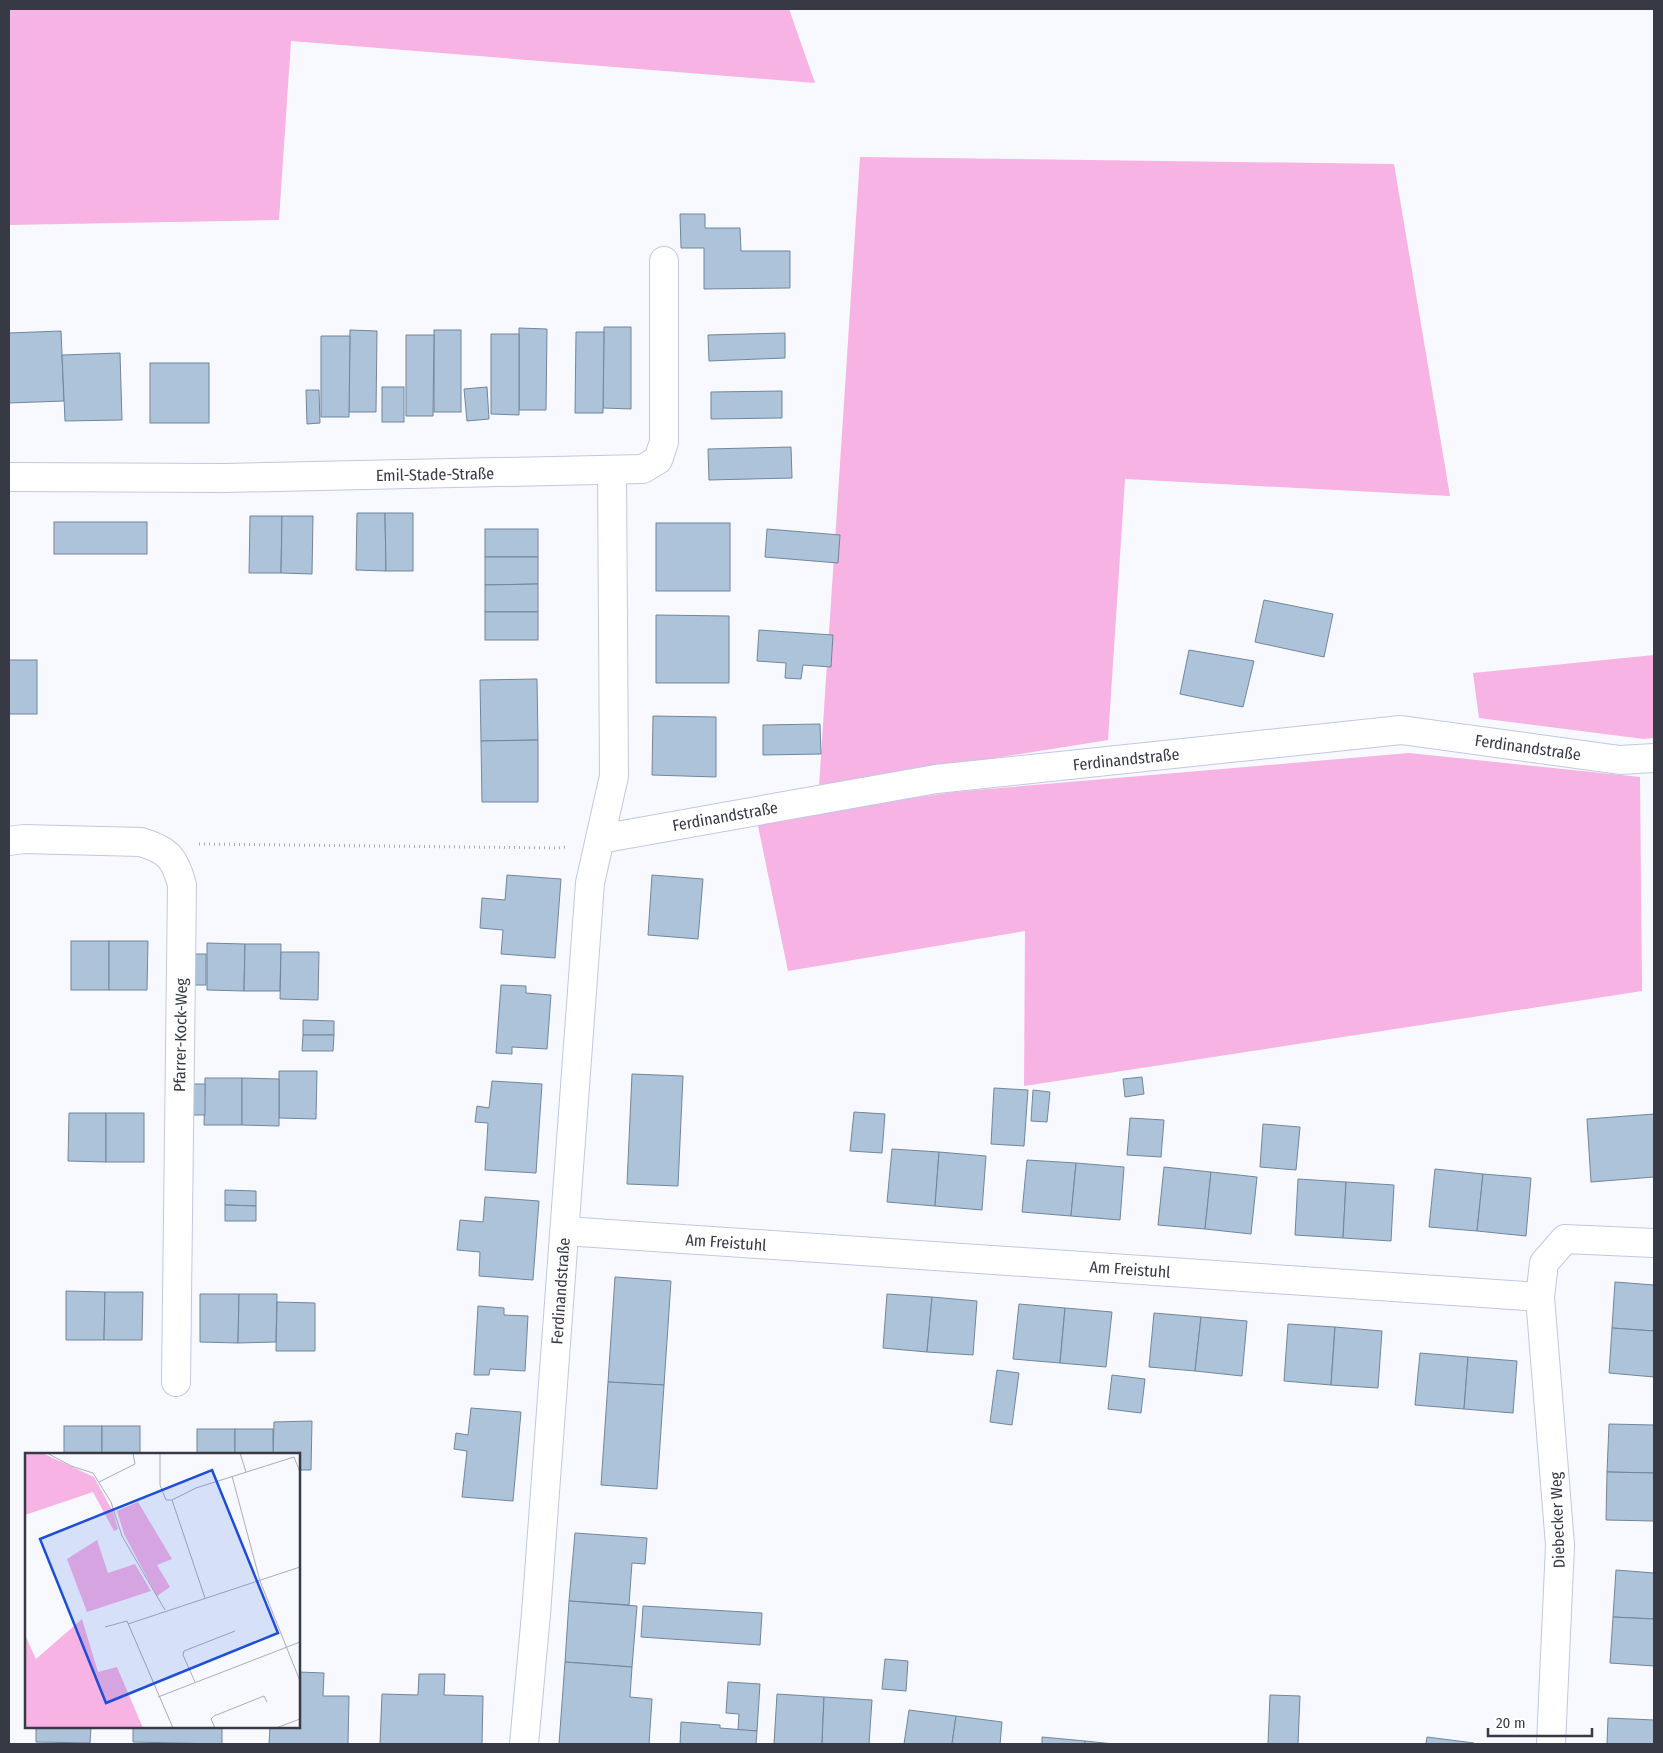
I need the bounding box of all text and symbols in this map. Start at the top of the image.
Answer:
street label: Emil-Stade-Straße [376,464,494,485]
street label: Ferdinandstraße [1474,731,1582,764]
street label: Ferdinandstraße [1072,744,1180,775]
street label: Ferdinandstraße [671,798,779,835]
street label: Pfarrer-Kock-Weg [170,977,191,1092]
street label: Am Freistuhl [685,1230,767,1255]
street label: Ferdinandstraße [547,1237,574,1345]
street label: Am Freistuhl [1089,1257,1171,1282]
inset map [25,1453,300,1728]
street label: Diebecker Weg [1546,1471,1569,1568]
scale bar [1488,1706,1592,1738]
text: 20 m [1496,1714,1526,1732]

